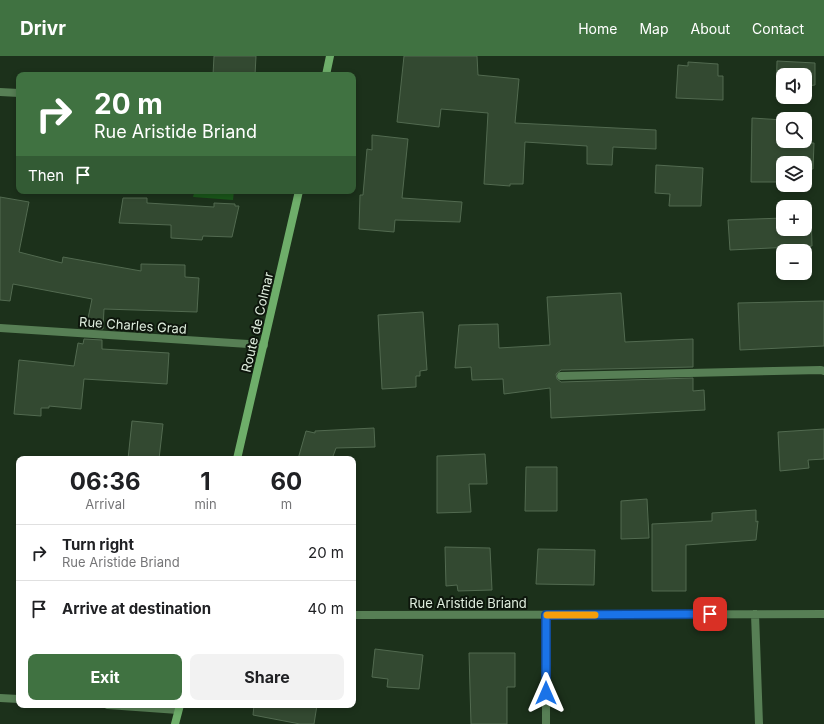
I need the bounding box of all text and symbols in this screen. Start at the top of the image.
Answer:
text: Drivr [20,17,66,40]
text: Home [578,20,617,37]
text: Map [639,20,669,37]
text: About [691,20,730,37]
text: Contact [752,20,804,37]
map controls [776,68,812,280]
button: sound [776,68,812,104]
text: 20 m [94,87,163,121]
icon: right [28,88,80,140]
button: search [776,112,812,148]
text: Rue Aristide Briand [94,121,257,142]
button: layers [776,156,812,192]
icon: arrive [72,164,94,186]
text: Then [28,166,64,185]
button: + [776,200,812,236]
button: − [776,244,812,280]
street label: Route de Colmar [238,270,276,374]
street label: Rue Charles Grad [79,313,187,337]
text: 06:36 [70,467,141,496]
text: 1 [200,467,211,496]
text: 60 [270,467,302,496]
text: Arrival [85,496,125,512]
text: min [194,496,217,512]
text: m [281,496,292,512]
text: Turn right [62,535,134,554]
icon: right [28,542,50,564]
text: 20 m [308,543,344,562]
text: Rue Aristide Briand [62,554,180,570]
street label: Rue Aristide Briand [409,595,527,611]
pin [693,597,727,631]
icon: arrive [28,598,50,620]
text: Arrive at destination [62,599,211,618]
text: 40 m [307,599,344,618]
icon: arrive [699,603,721,625]
button: Exit [28,654,182,700]
button: Share [190,654,344,700]
position arrow [525,672,567,714]

